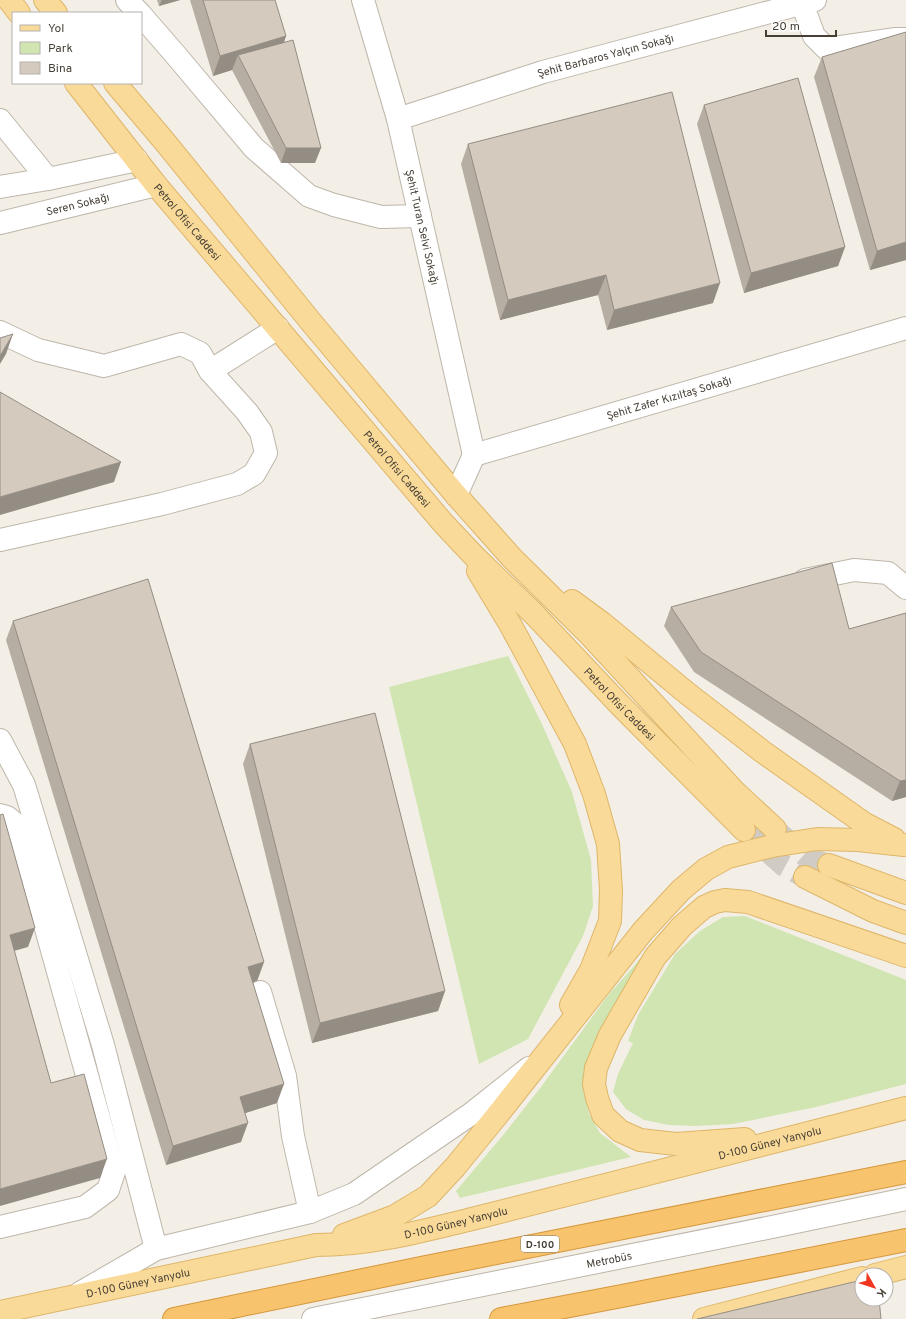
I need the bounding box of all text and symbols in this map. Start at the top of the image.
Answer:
legend [12,12,142,84]
scale bar [766,12,836,38]
text: 20 m [772,19,800,35]
text: Yol [48,21,64,37]
street label: Şehit Barbaros Yalçın Sokağı [536,32,675,81]
text: Park [48,41,73,57]
text: Bina [48,61,72,77]
street label: Şehit Turan Selvi Sokağı [402,168,441,287]
street label: Petrol Ofisi Caddesi [150,181,223,264]
street label: Seren Sokağı [45,191,111,219]
street label: Şehit Zafer Kızıltaş Sokağı [605,374,733,424]
street label: Petrol Ofisi Caddesi [360,428,433,511]
street label: Petrol Ofisi Caddesi [580,665,658,744]
street label: D-100 Güney Yanyolu [717,1124,823,1164]
street label: D-100 Güney Yanyolu [403,1204,509,1243]
road number: D-100 [521,1236,559,1252]
street label: Metrobüs [585,1249,633,1272]
street label: D-100 Güney Yanyolu [85,1266,191,1302]
north arrow [854,1267,894,1307]
text: K [873,1285,889,1300]

